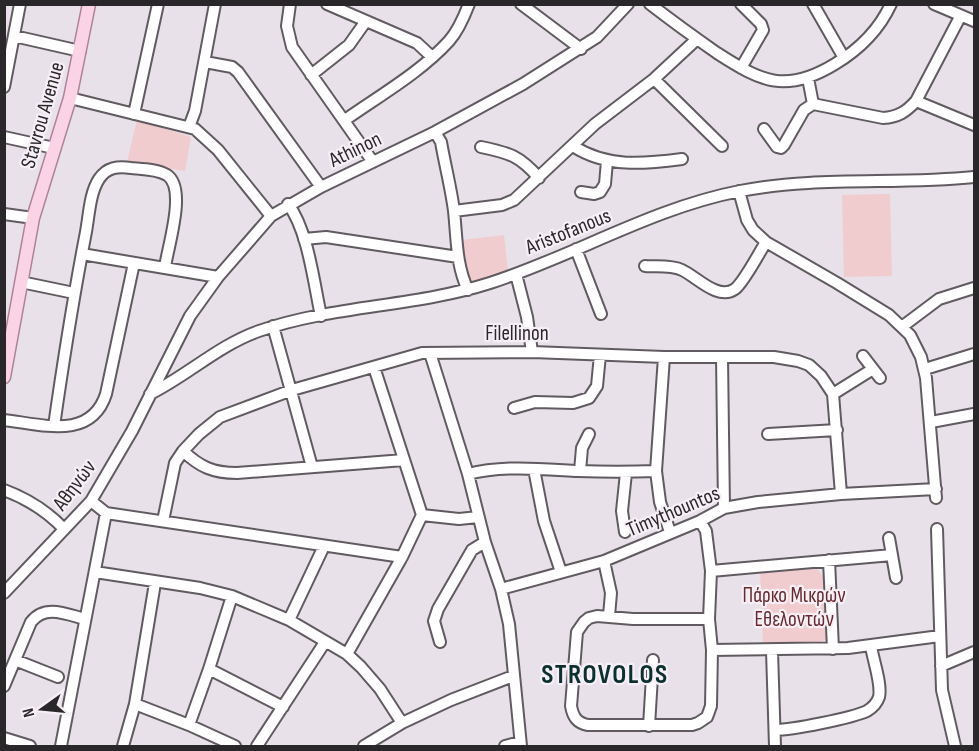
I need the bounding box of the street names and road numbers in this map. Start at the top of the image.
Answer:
street label: Stavrou Avenue [15,59,70,171]
street label: Athinon [324,126,385,173]
street label: Aristofanous [521,203,614,260]
street label: Filellinon [485,321,549,346]
street label: Αθηνών [47,455,101,516]
street label: Timythountos [623,481,723,542]

